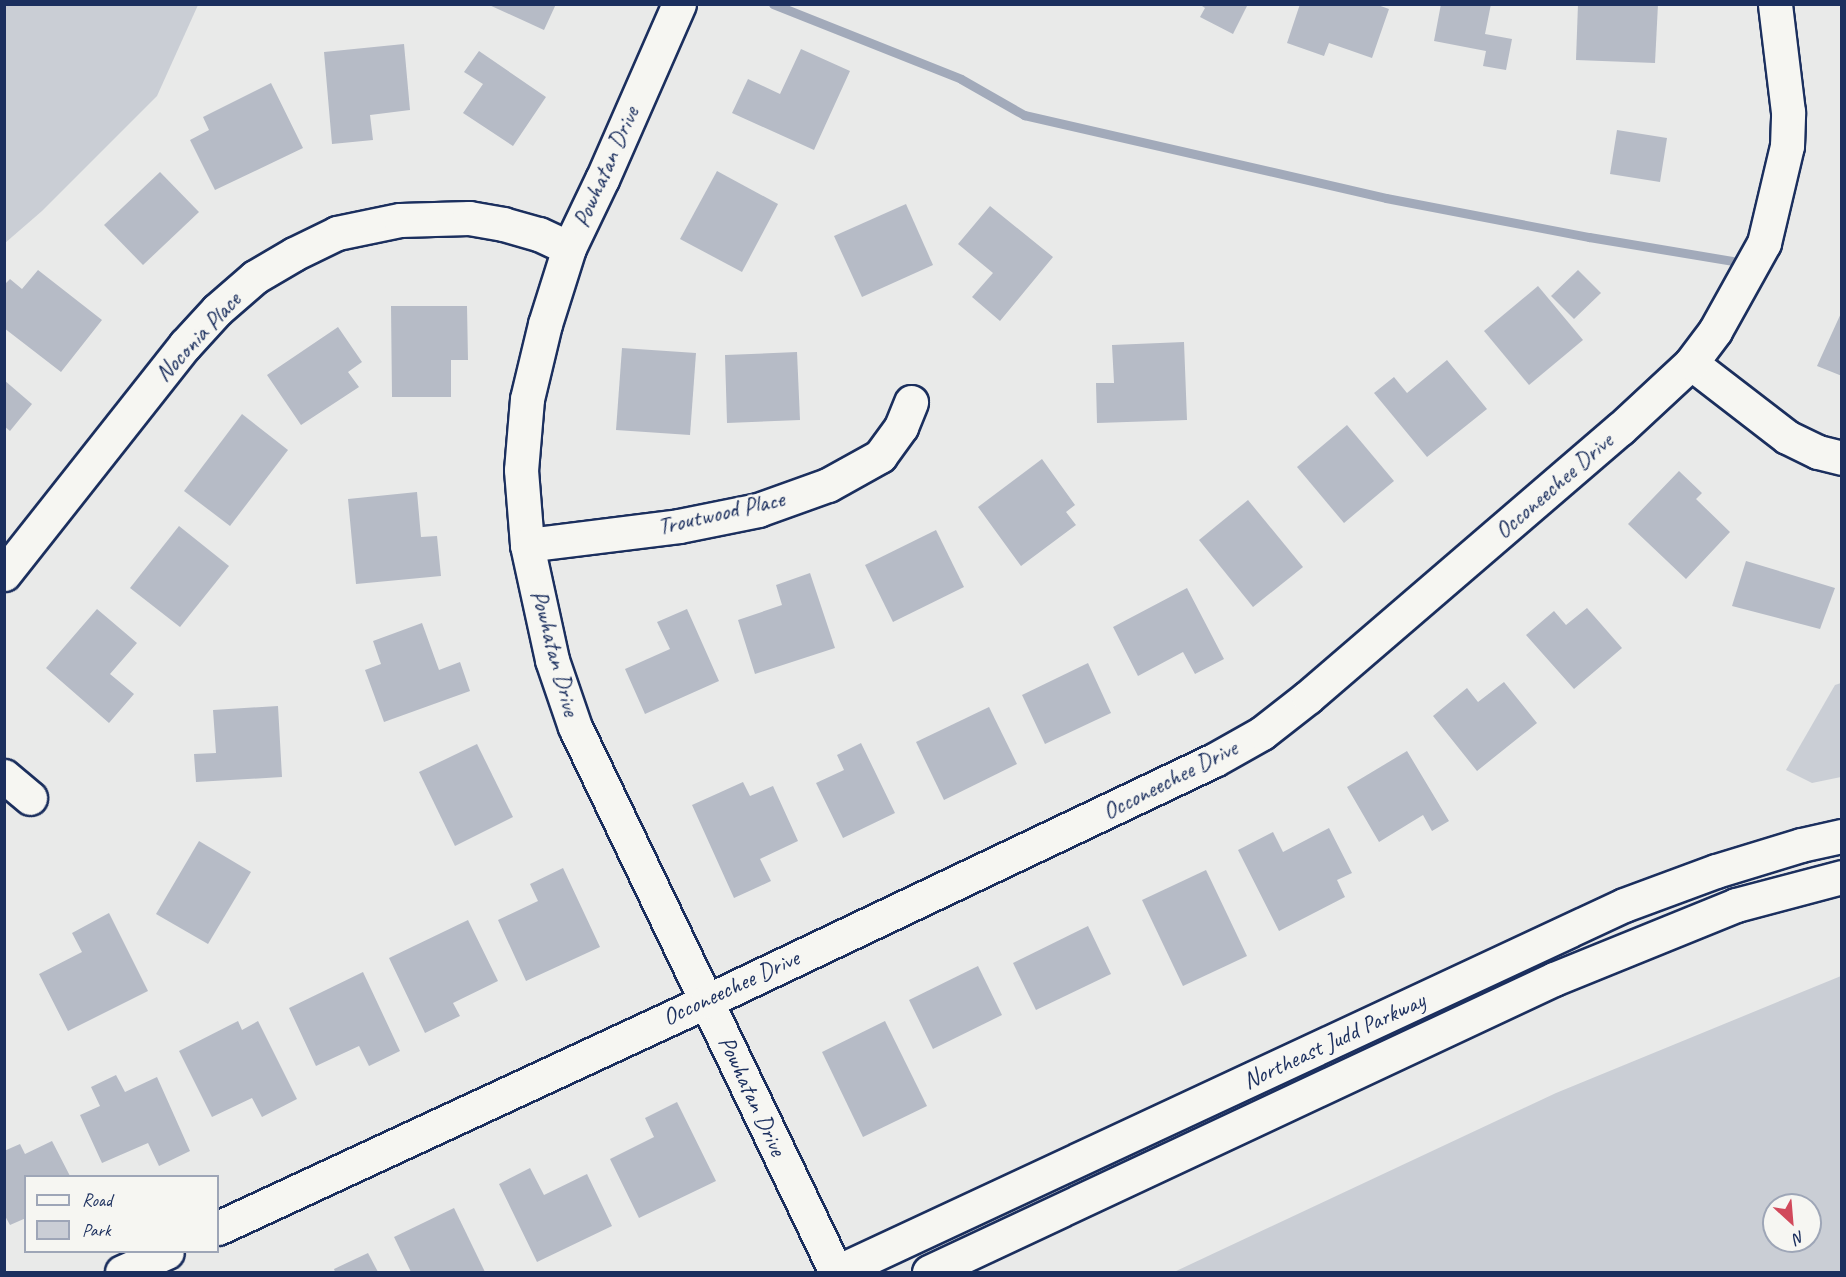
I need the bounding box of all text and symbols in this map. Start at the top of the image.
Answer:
street label: Powhatan Drive [567,102,645,232]
street label: Noconia Place [149,286,247,388]
street label: Occoneechee Drive [1489,427,1619,545]
street label: Troutwood Place [655,484,787,542]
street label: Powhatan Drive [524,587,586,719]
street label: Occoneechee Drive [1098,734,1242,826]
street label: Occoneechee Drive [658,944,804,1032]
street label: Northeast Judd Parkway [1238,986,1430,1096]
street label: Powhatan Drive [712,1031,792,1161]
legend [24,1175,219,1253]
text: Road [82,1189,112,1211]
north arrow [1762,1193,1822,1253]
text: Park [82,1219,111,1241]
text: N [1790,1226,1808,1249]

